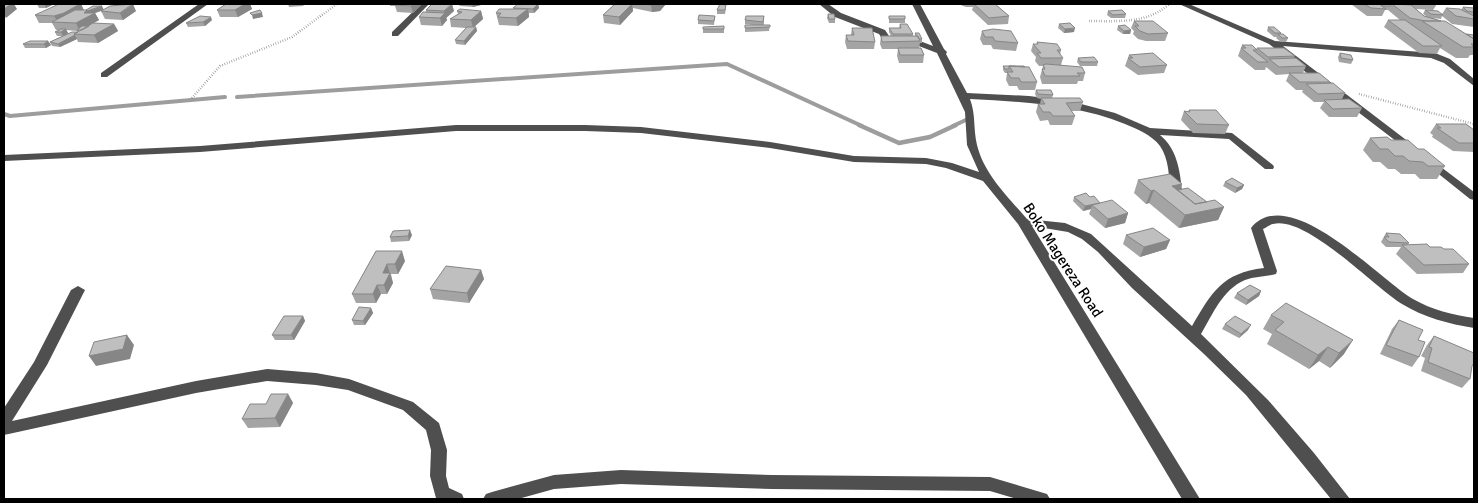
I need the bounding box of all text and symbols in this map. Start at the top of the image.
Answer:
street label: Boko Magereza Road [1019,199,1107,321]

